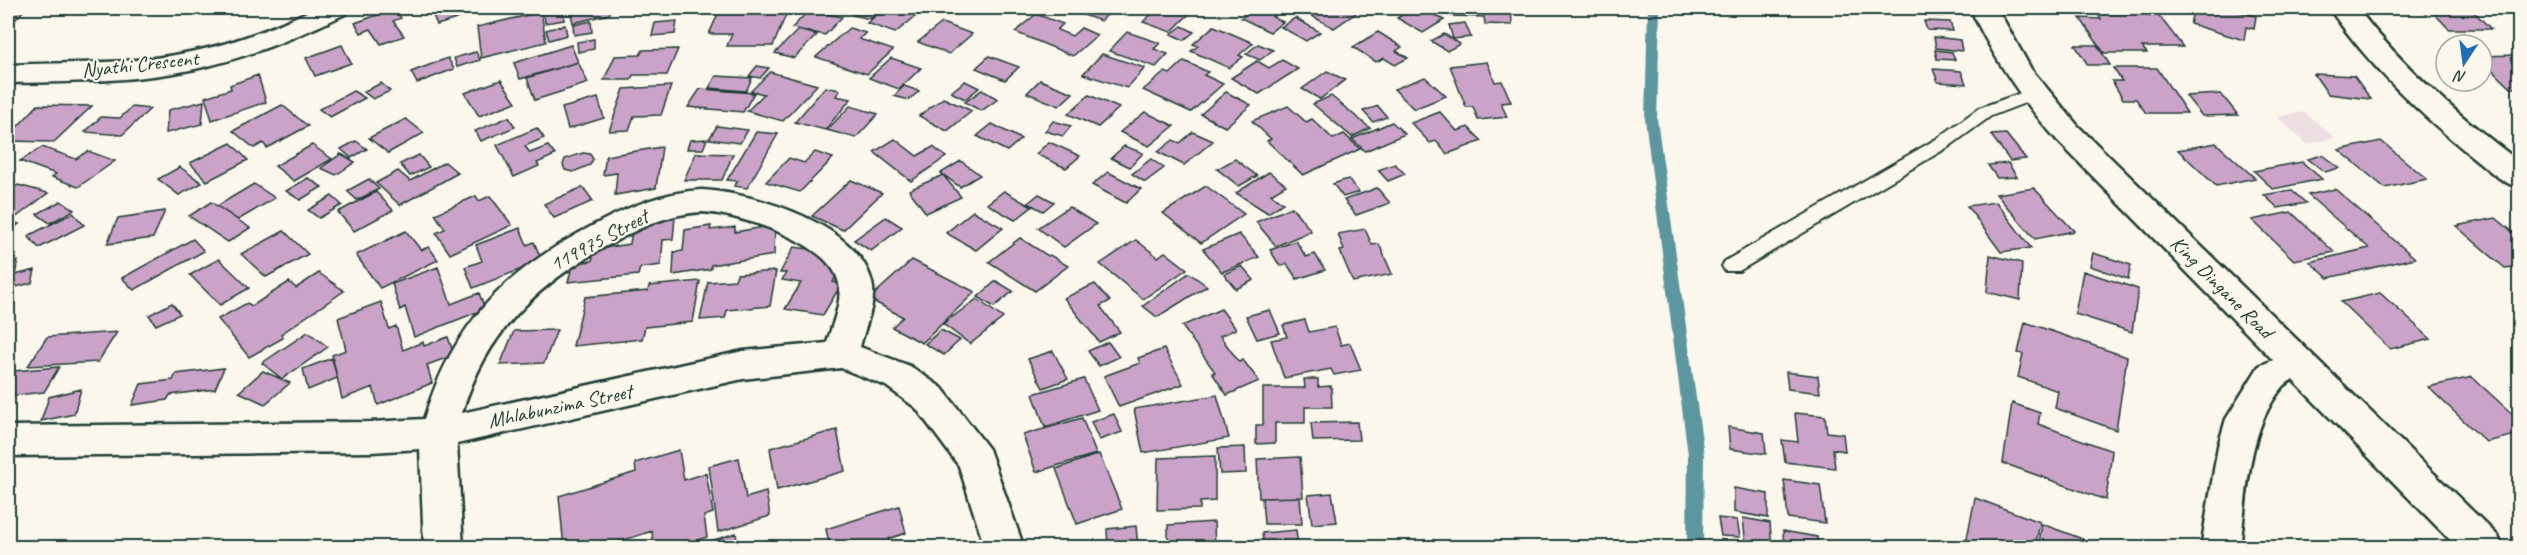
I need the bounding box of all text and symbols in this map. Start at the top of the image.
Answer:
north arrow [2434,33,2494,93]
street label: Nyathi Crescent [80,45,202,83]
text: N [2451,65,2468,87]
street label: 119975 Street [545,202,655,277]
street label: King Dingane Road [2165,230,2281,346]
street label: Mhlabunzima Street [486,377,637,434]

